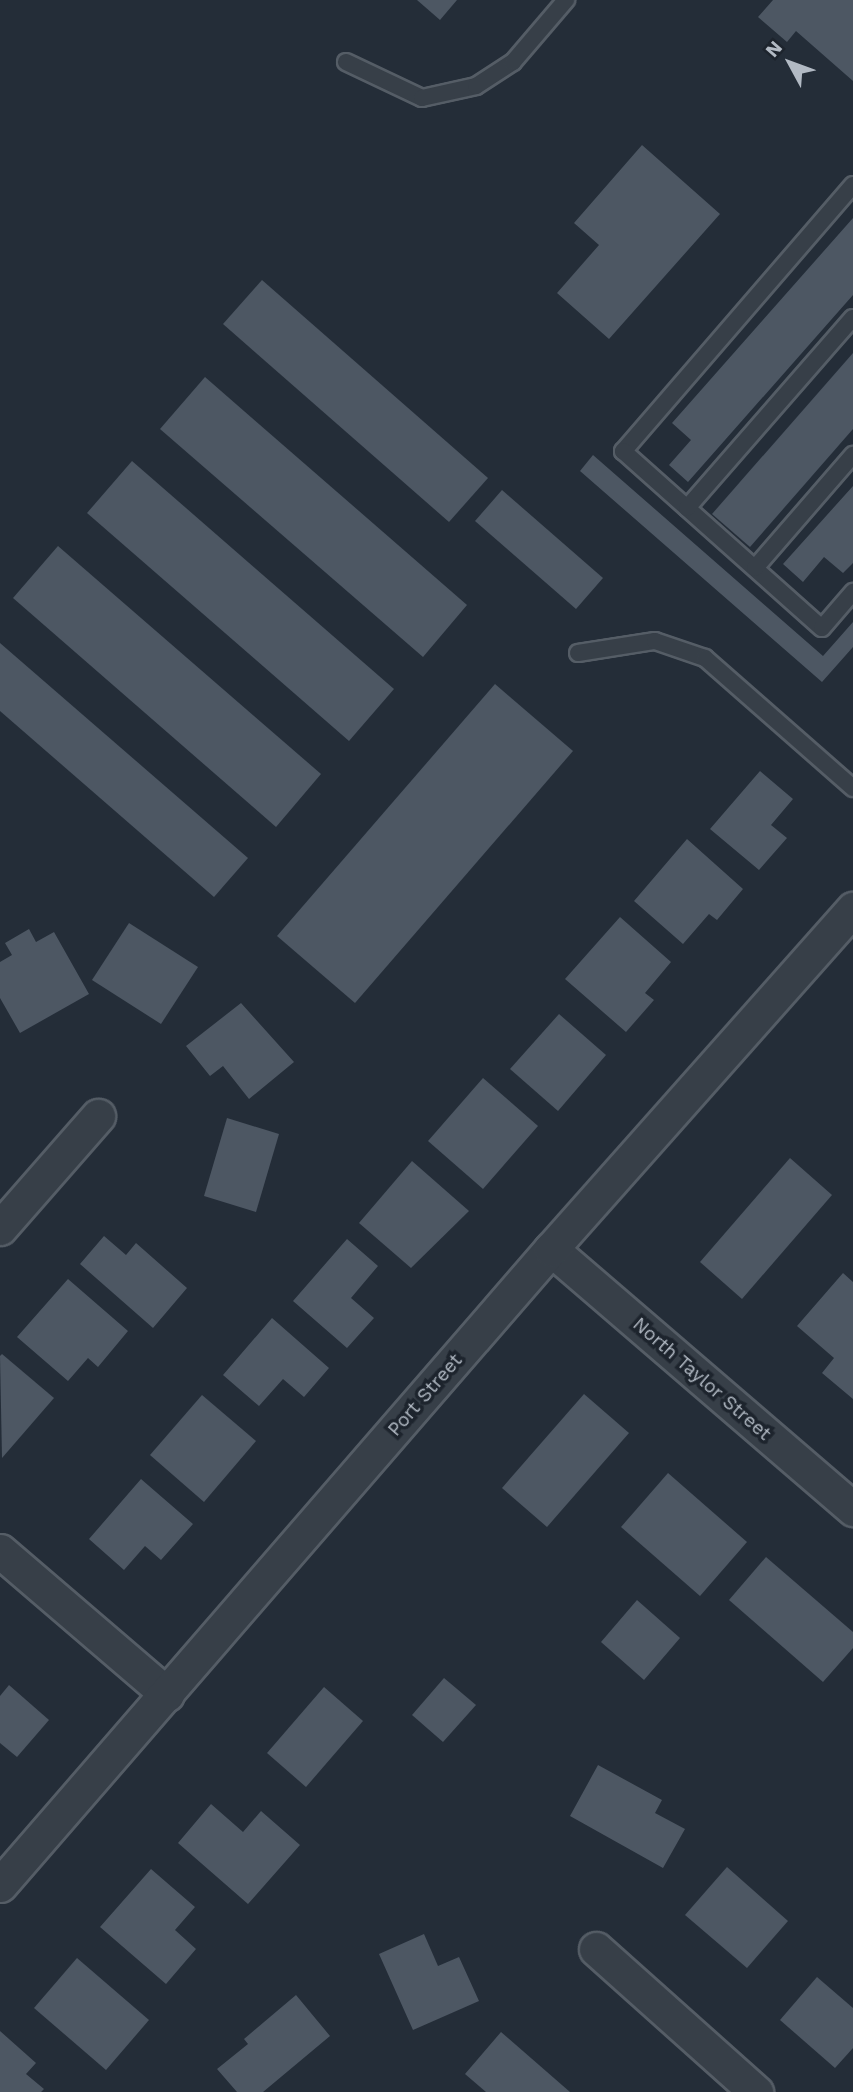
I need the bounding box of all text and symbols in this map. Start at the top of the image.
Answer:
north arrow [755,28,825,98]
text: N [760,36,787,62]
street label: North Taylor Street [628,1312,776,1446]
street label: Port Street [383,1349,467,1441]

